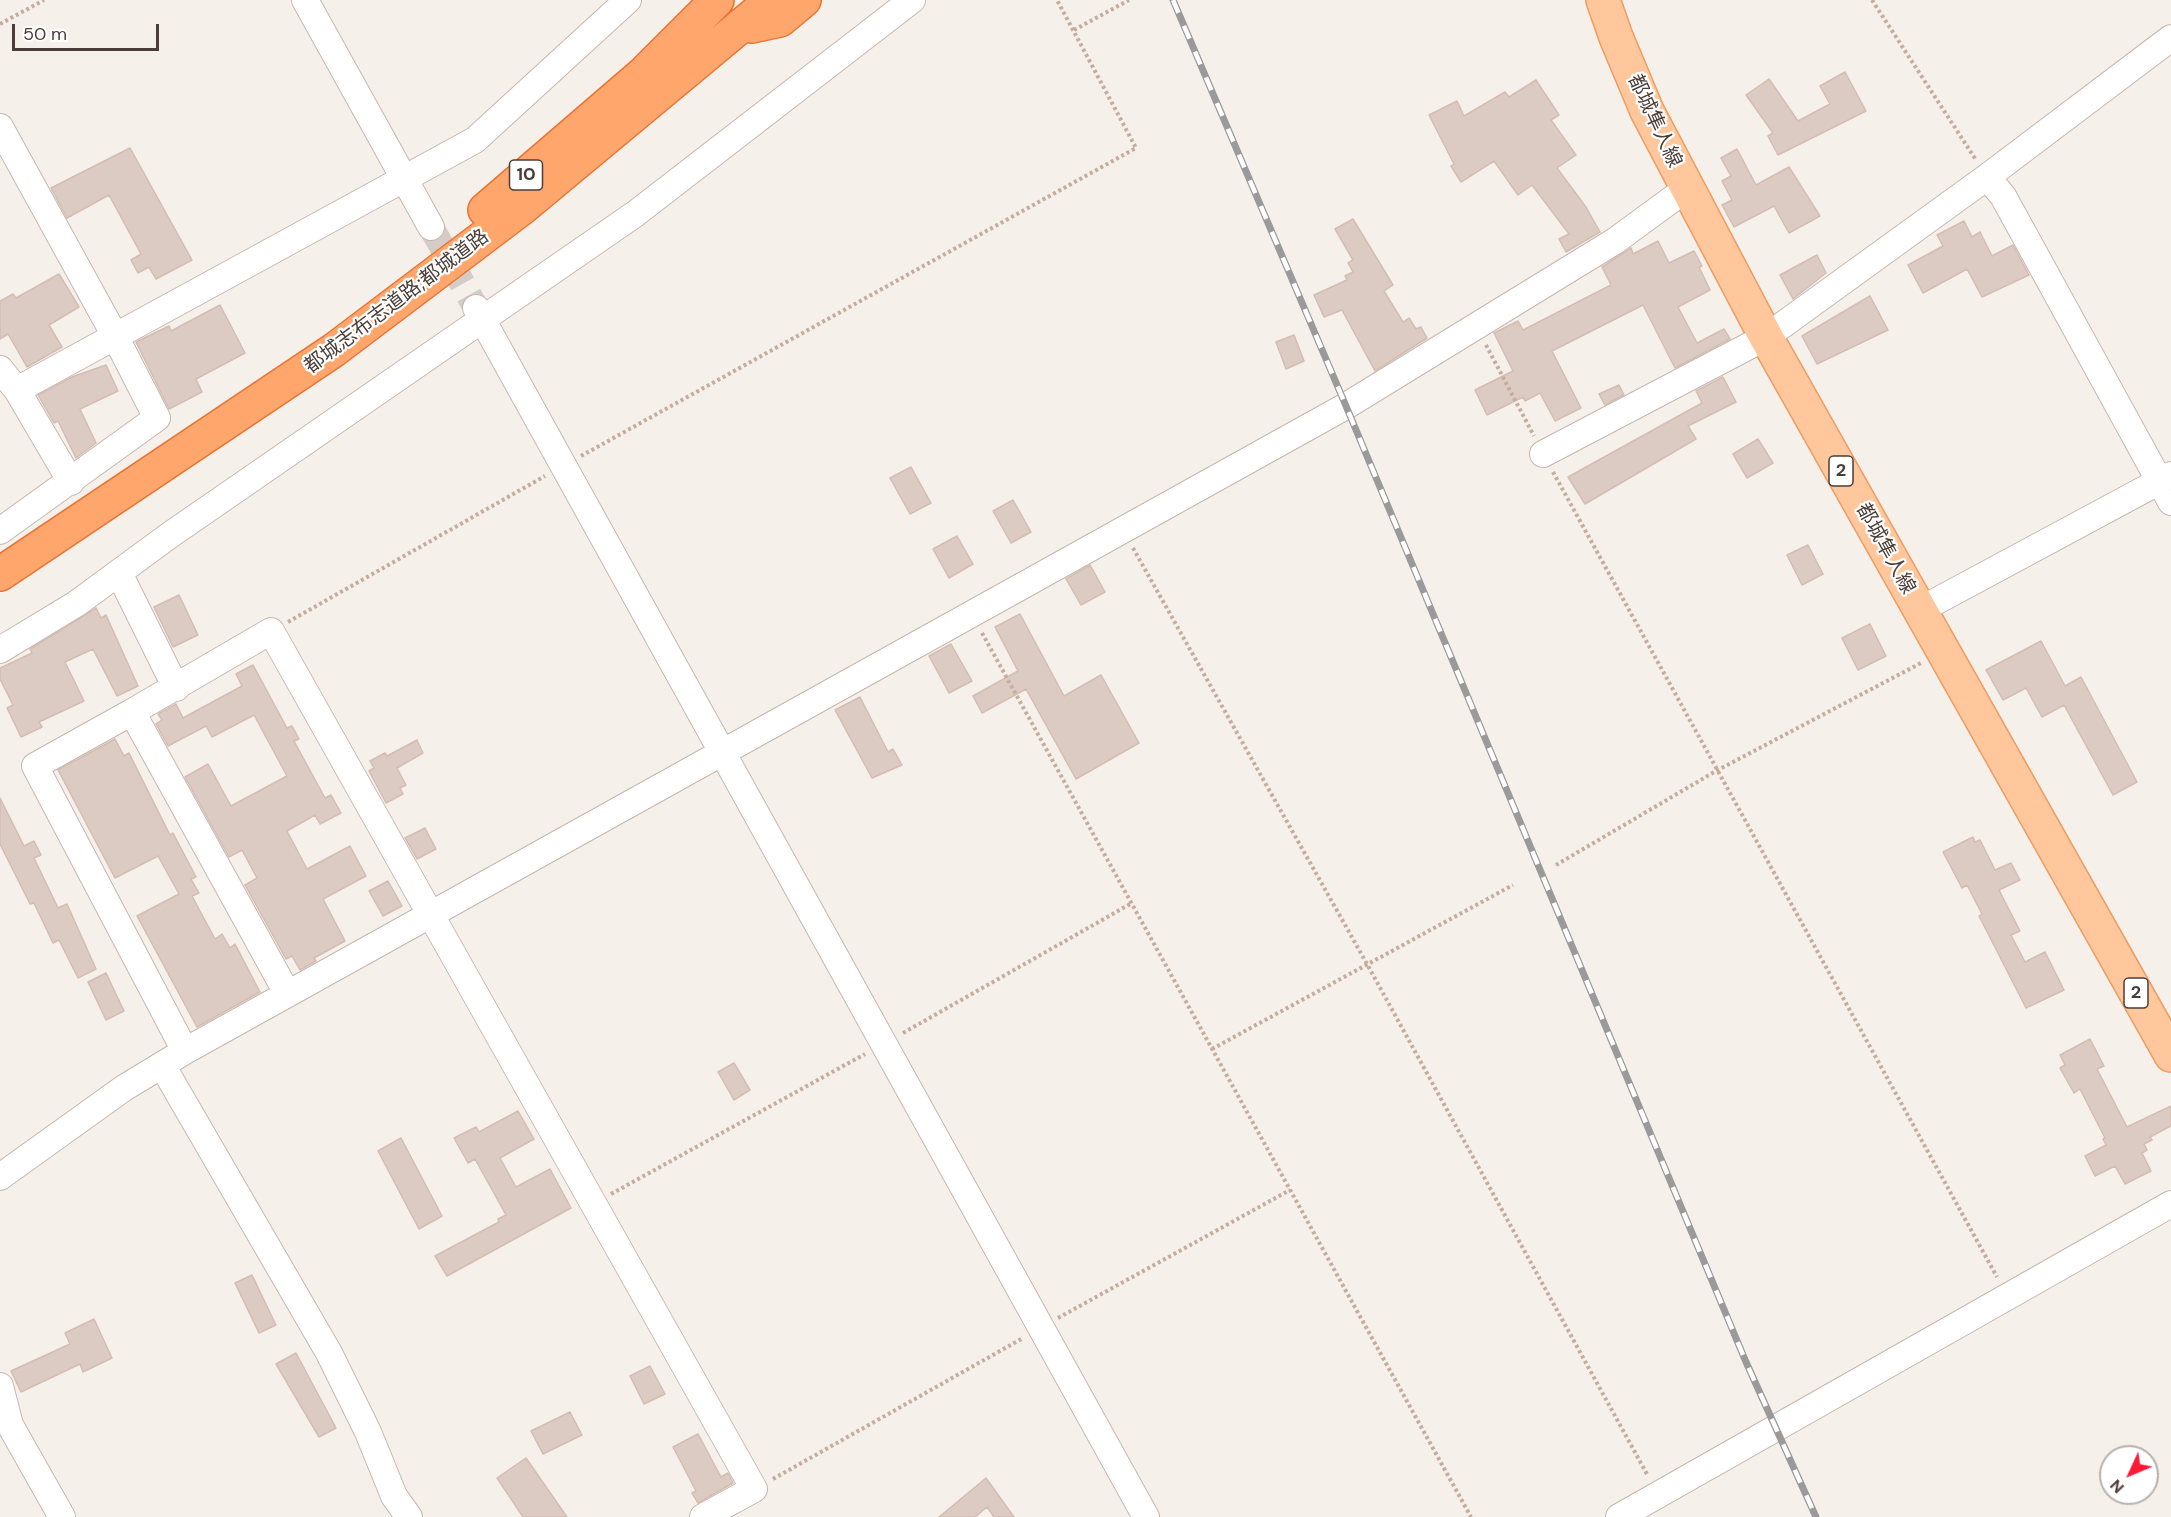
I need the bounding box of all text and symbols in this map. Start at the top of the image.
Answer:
scale bar [15,12,162,50]
text: 50 m [23,22,67,46]
street label: 都城隼人線 [1622,71,1686,171]
road number: 10 [510,160,542,190]
street label: 都城志布志道路;都城道路 [300,225,494,379]
road number: 2 [1829,456,1853,486]
street label: 都城隼人線 [1850,499,1920,599]
road number: 2 [2124,978,2148,1008]
north arrow [2099,1445,2159,1505]
text: N [2106,1475,2129,1498]

